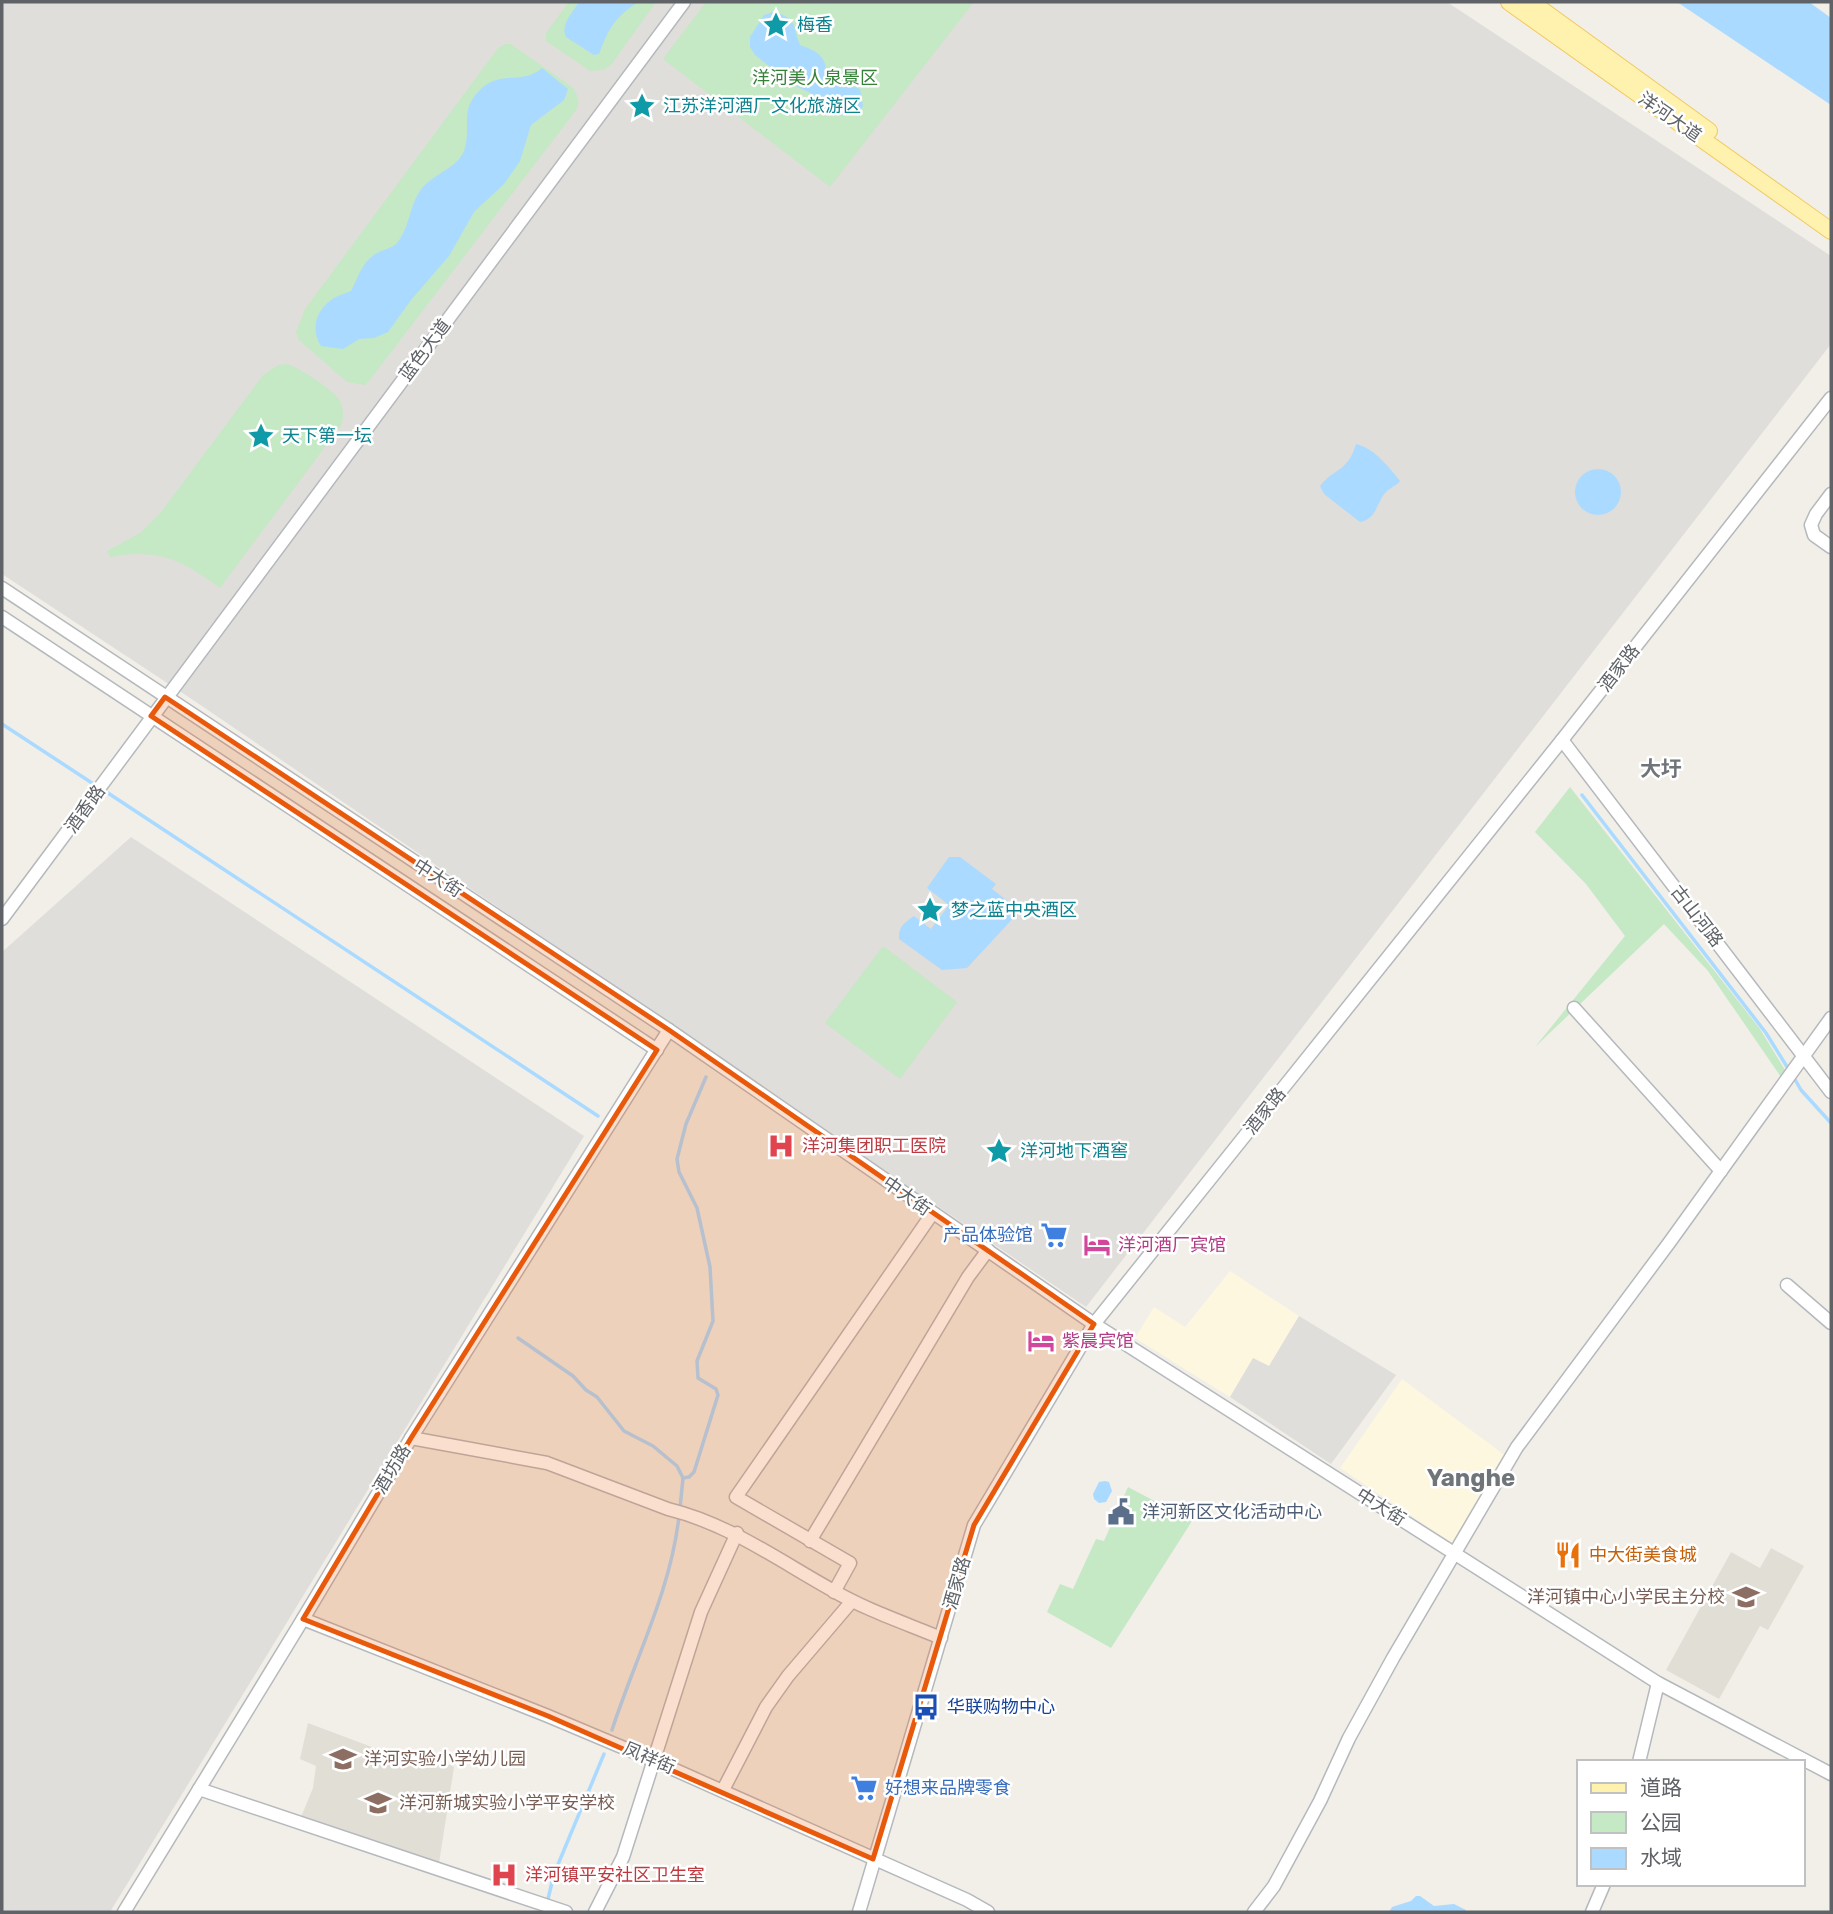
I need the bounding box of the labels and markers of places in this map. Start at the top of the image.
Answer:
place icon: 梅香 [761,10,791,40]
place label: 梅香 [797,14,833,36]
place icon: 江苏洋河酒厂文化旅游区 [627,91,657,121]
place label: 江苏洋河酒厂文化旅游区 [663,95,861,117]
place icon: 天下第一坛 [246,421,276,451]
place label: 天下第一坛 [282,425,372,447]
place icon: 梦之蓝中央酒区 [915,895,945,925]
place label: 梦之蓝中央酒区 [951,899,1077,921]
hospital icon: 洋河集团职工医院 [766,1131,796,1161]
place label: 洋河集团职工医院 [802,1135,946,1157]
place icon: 洋河地下酒窖 [984,1136,1014,1166]
place label: 洋河地下酒窖 [1020,1140,1128,1162]
supermarket icon: 产品体验馆 [1039,1220,1069,1250]
place label: 产品体验馆 [943,1224,1033,1246]
hotel icon: 洋河酒厂宾馆 [1082,1230,1112,1260]
place label: 洋河酒厂宾馆 [1118,1234,1226,1256]
hotel icon: 紫晨宾馆 [1026,1326,1056,1356]
place label: 紫晨宾馆 [1062,1330,1134,1352]
public building icon: 洋河新区文化活动中心 [1106,1497,1136,1527]
place label: 洋河新区文化活动中心 [1142,1501,1322,1523]
restaurant icon: 中大街美食城 [1553,1540,1583,1570]
place label: 中大街美食城 [1589,1544,1697,1566]
school or university icon: 洋河镇中心小学民主分校 [1731,1582,1761,1612]
place label: 洋河镇中心小学民主分校 [1527,1586,1725,1608]
bus stop icon: 华联购物中心 [911,1692,941,1722]
place label: 华联购物中心 [947,1696,1055,1718]
school or university icon: 洋河实验小学幼儿园 [328,1744,358,1774]
place label: 洋河实验小学幼儿园 [364,1748,526,1770]
supermarket icon: 好想来品牌零食 [849,1773,879,1803]
place label: 好想来品牌零食 [885,1777,1011,1799]
school or university icon: 洋河新城实验小学平安学校 [363,1788,393,1818]
place label: 洋河新城实验小学平安学校 [399,1792,615,1814]
hospital icon: 洋河镇平安社区卫生室 [489,1860,519,1890]
place label: 洋河镇平安社区卫生室 [525,1864,705,1886]

